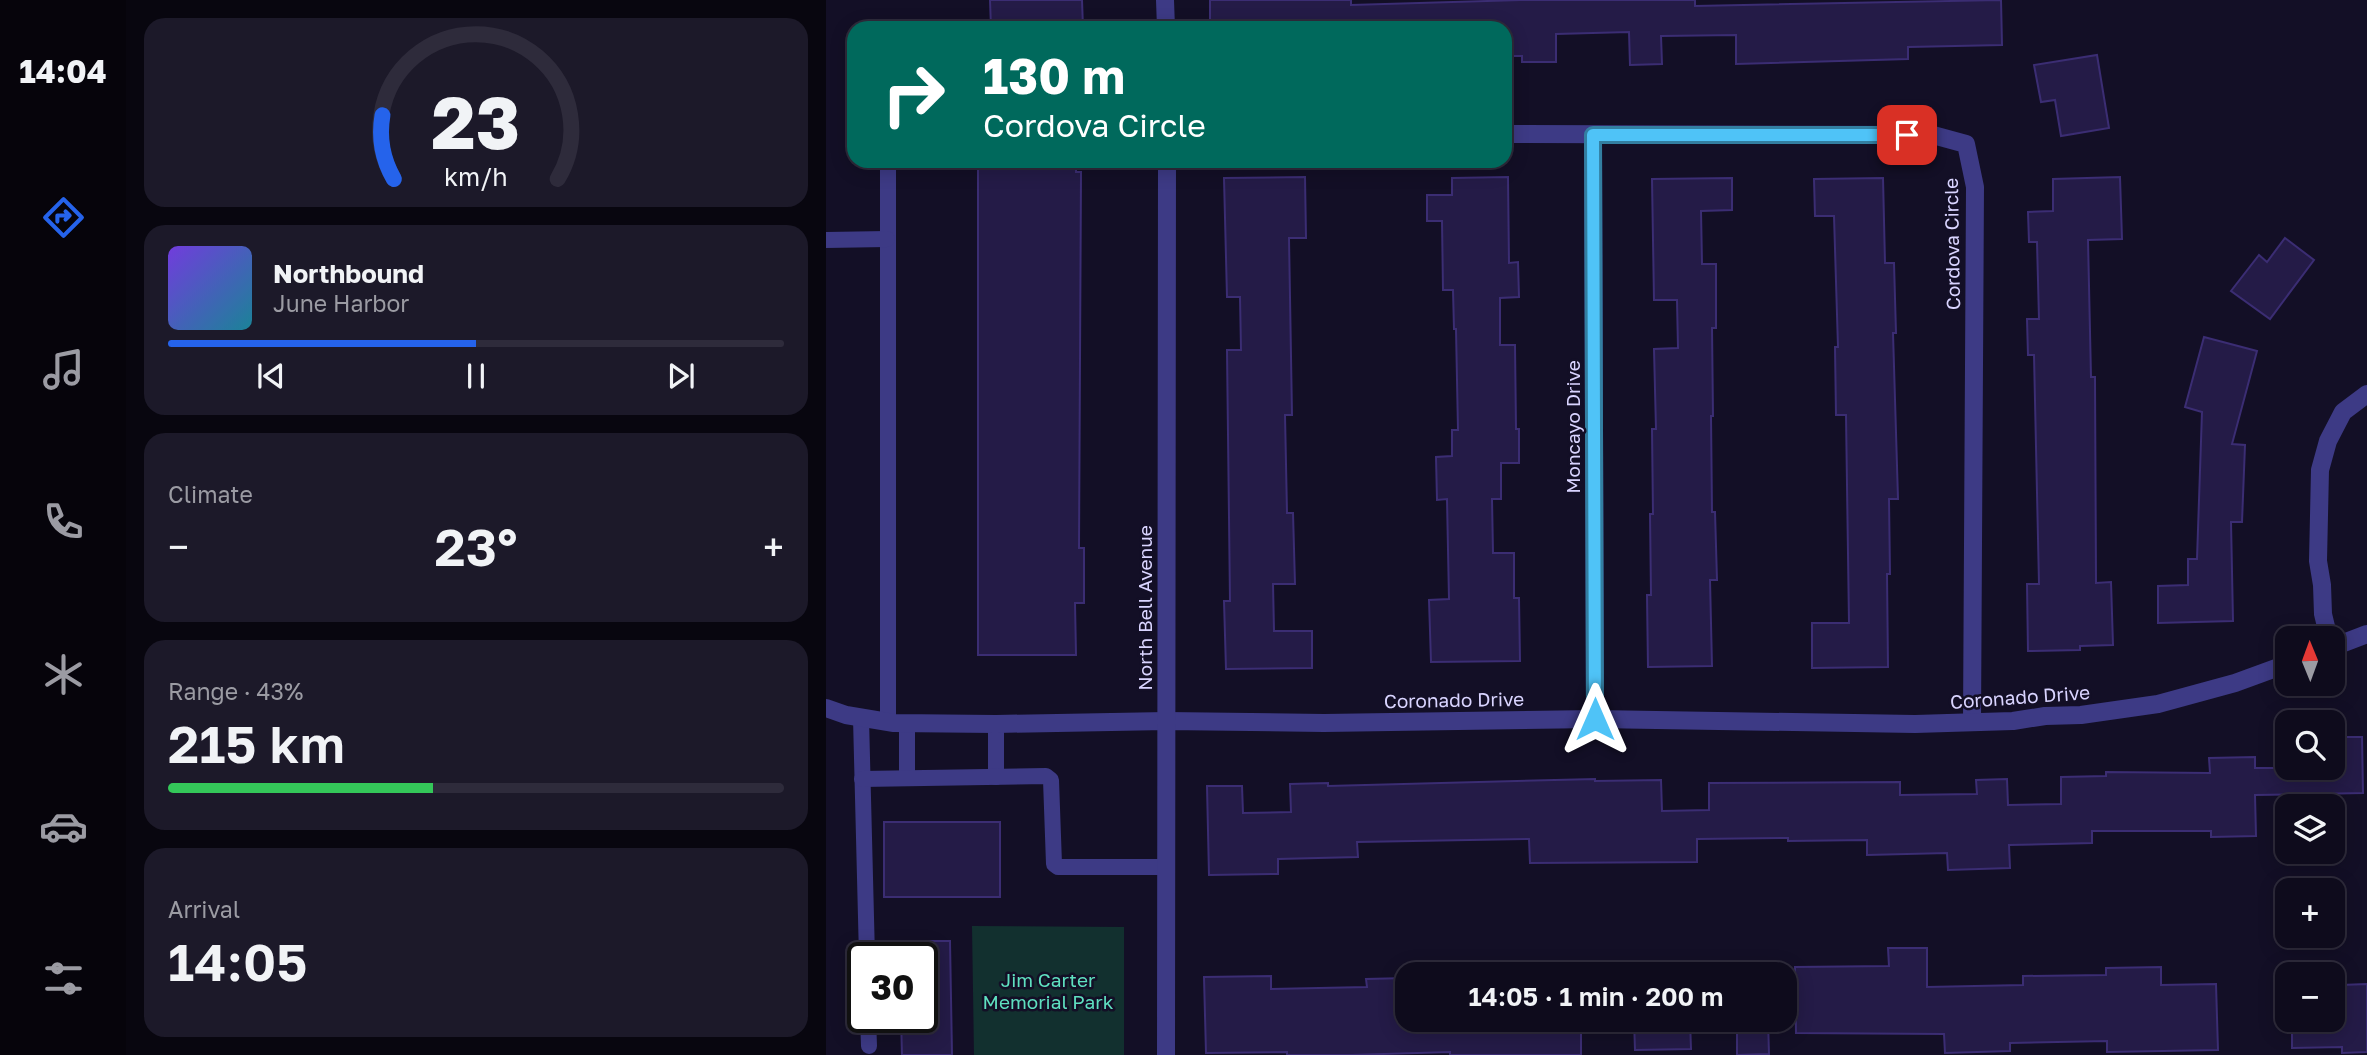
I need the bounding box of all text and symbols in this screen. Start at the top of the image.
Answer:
text: 130 m [983,46,1125,105]
icon: right [868,49,959,140]
text: 14:04 [19,52,107,90]
text: 23 [432,78,520,165]
pin [1877,105,1937,165]
text: Cordova Circle [983,106,1206,144]
icon: arrive [1888,116,1926,154]
text: km/h [444,161,508,192]
street label: Cordova Circle [1939,178,1964,310]
icon: directions [39,193,88,242]
text: Northbound [273,258,424,289]
text: June Harbor [273,289,409,317]
icon: music [39,345,88,394]
icon: previous [252,357,290,395]
icon: pause [457,357,495,395]
icon: next [662,357,700,395]
street label: Moncayo Drive [1561,360,1584,494]
text: Climate [168,480,253,508]
icon: phone [39,497,88,546]
text: 23° [435,515,517,577]
text: − [168,524,189,569]
text: + [763,524,784,569]
street label: North Bell Avenue [1133,525,1156,691]
north arrow [2275,626,2345,696]
map controls [2275,626,2345,1032]
icon: climate [39,650,88,699]
text: Range · 43% [168,677,303,705]
street label: Coronado Drive [1949,680,2091,713]
position arrow [1558,682,1632,756]
street label: Coronado Drive [1384,687,1524,712]
button: search [2275,710,2345,780]
text: 215 km [168,712,345,774]
button: layers [2275,794,2345,864]
icon: car [39,802,88,851]
button: + [2275,878,2345,948]
text: Arrival [168,895,240,923]
text: 14:05 [168,930,307,992]
speed limit sign: 30 [847,942,938,1033]
icon: filters [39,954,88,1003]
button: − [2275,962,2345,1032]
park label: Jim Carter Memorial Park [983,968,1114,1013]
text: 14:05 · 1 min · 200 m [1469,981,1723,1012]

